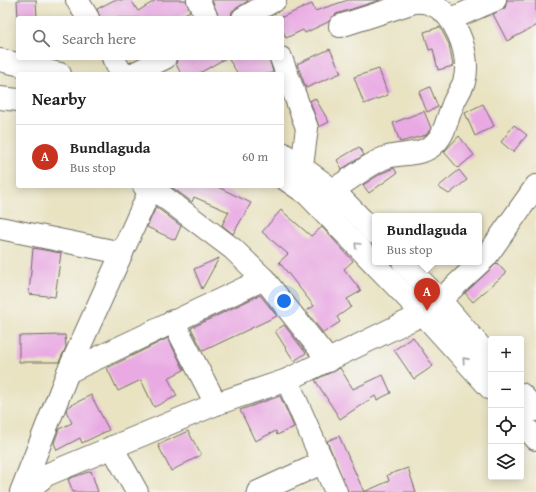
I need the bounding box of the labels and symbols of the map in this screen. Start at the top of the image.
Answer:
one-way arrow [354,242,361,250]
pin: A [414,278,440,311]
your location [274,291,294,311]
one-way arrow [462,357,470,365]

